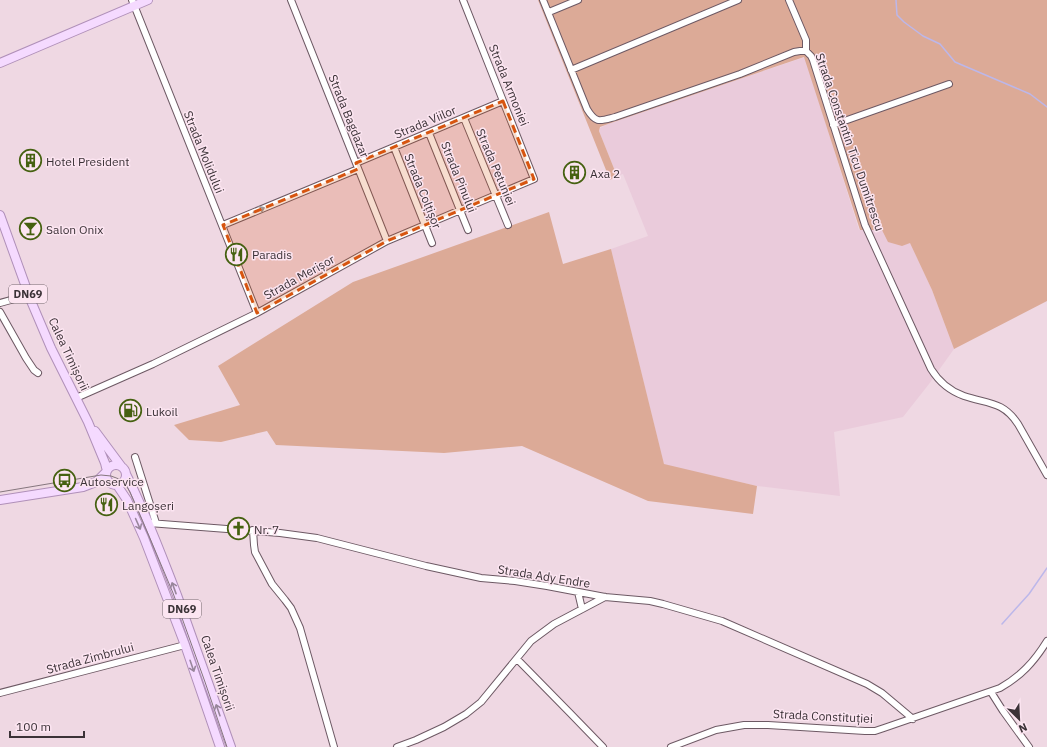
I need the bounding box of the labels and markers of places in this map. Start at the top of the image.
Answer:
building icon: Hotel President [17,148,43,174]
place label: Hotel President [46,154,130,169]
building icon: Axa 2 [561,160,587,186]
place label: Axa 2 [590,166,620,181]
bar icon: Salon Onix [17,216,43,242]
place label: Salon Onix [46,222,103,237]
restaurant icon: Paradis [223,241,249,267]
place label: Paradis [252,247,292,262]
fuel station icon: Lukoil [118,398,144,424]
place label: Lukoil [146,404,178,419]
bus stop icon: Autoservice [52,468,78,494]
place label: Autoservice [80,474,144,489]
restaurant icon: Langoșeri [94,492,120,518]
place label: Langoșeri [122,498,174,513]
church icon: Nr. 7 [225,516,251,542]
place label: Nr. 7 [254,522,279,537]

